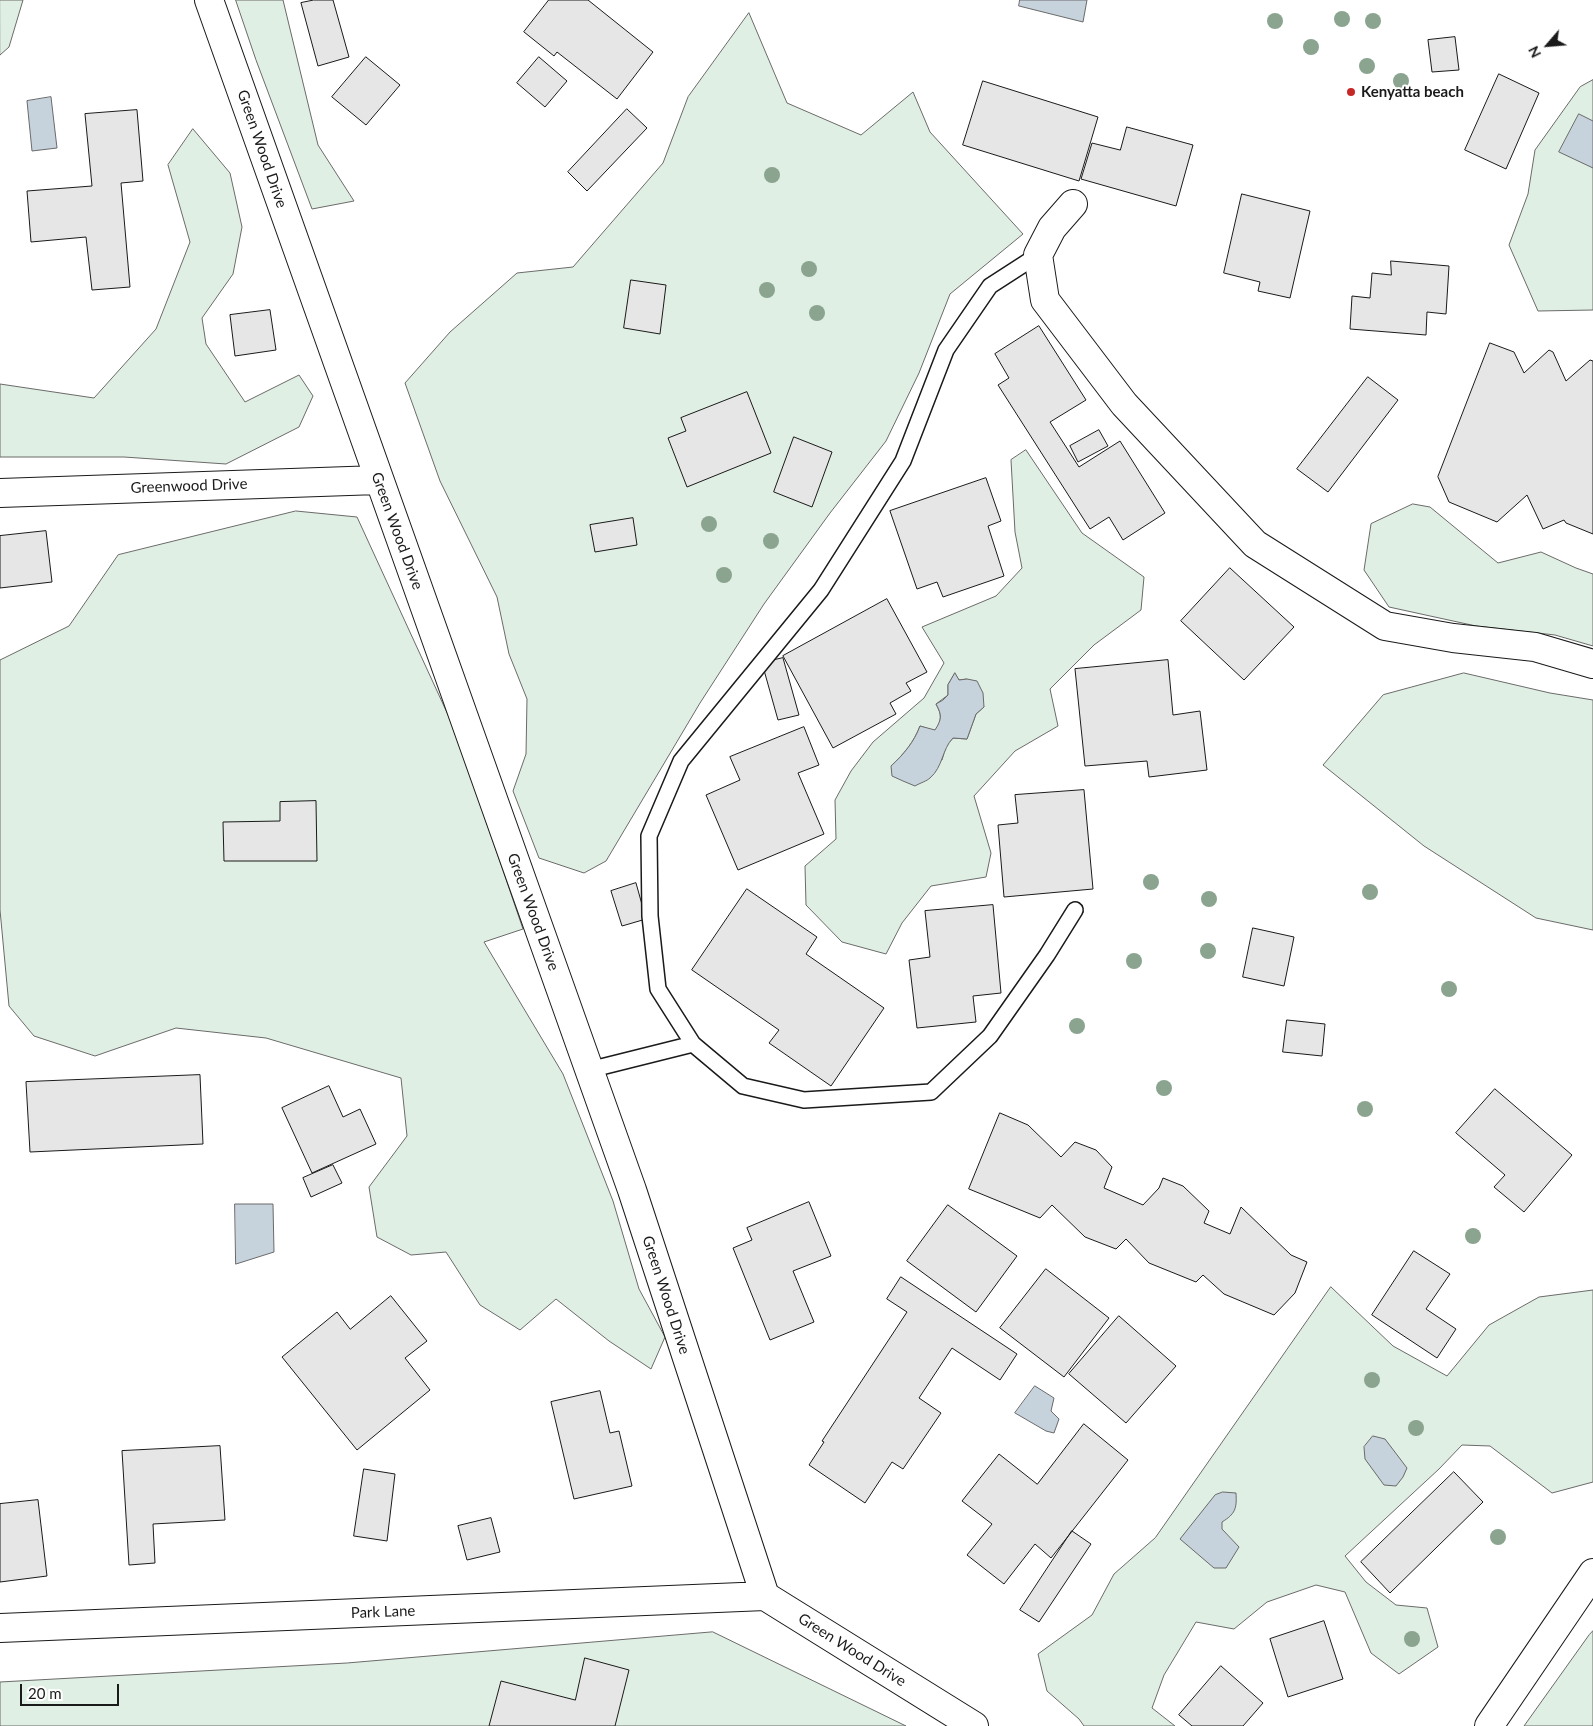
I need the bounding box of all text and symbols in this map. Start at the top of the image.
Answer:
north arrow [1523,20,1573,70]
text: N [1524,43,1544,61]
place label: Kenyatta beach [1361,83,1464,101]
marker: Kenyatta beach [1345,86,1357,98]
street label: Green Wood Drive [233,88,291,210]
street label: Green Wood Drive [367,470,427,592]
street label: Greenwood Drive [130,475,248,497]
street label: Green Wood Drive [503,851,563,973]
street label: Green Wood Drive [638,1233,694,1357]
street label: Park Lane [350,1602,416,1622]
street label: Green Wood Drive [795,1610,909,1690]
scale bar [22,1674,121,1706]
text: 20 m [28,1684,62,1702]

